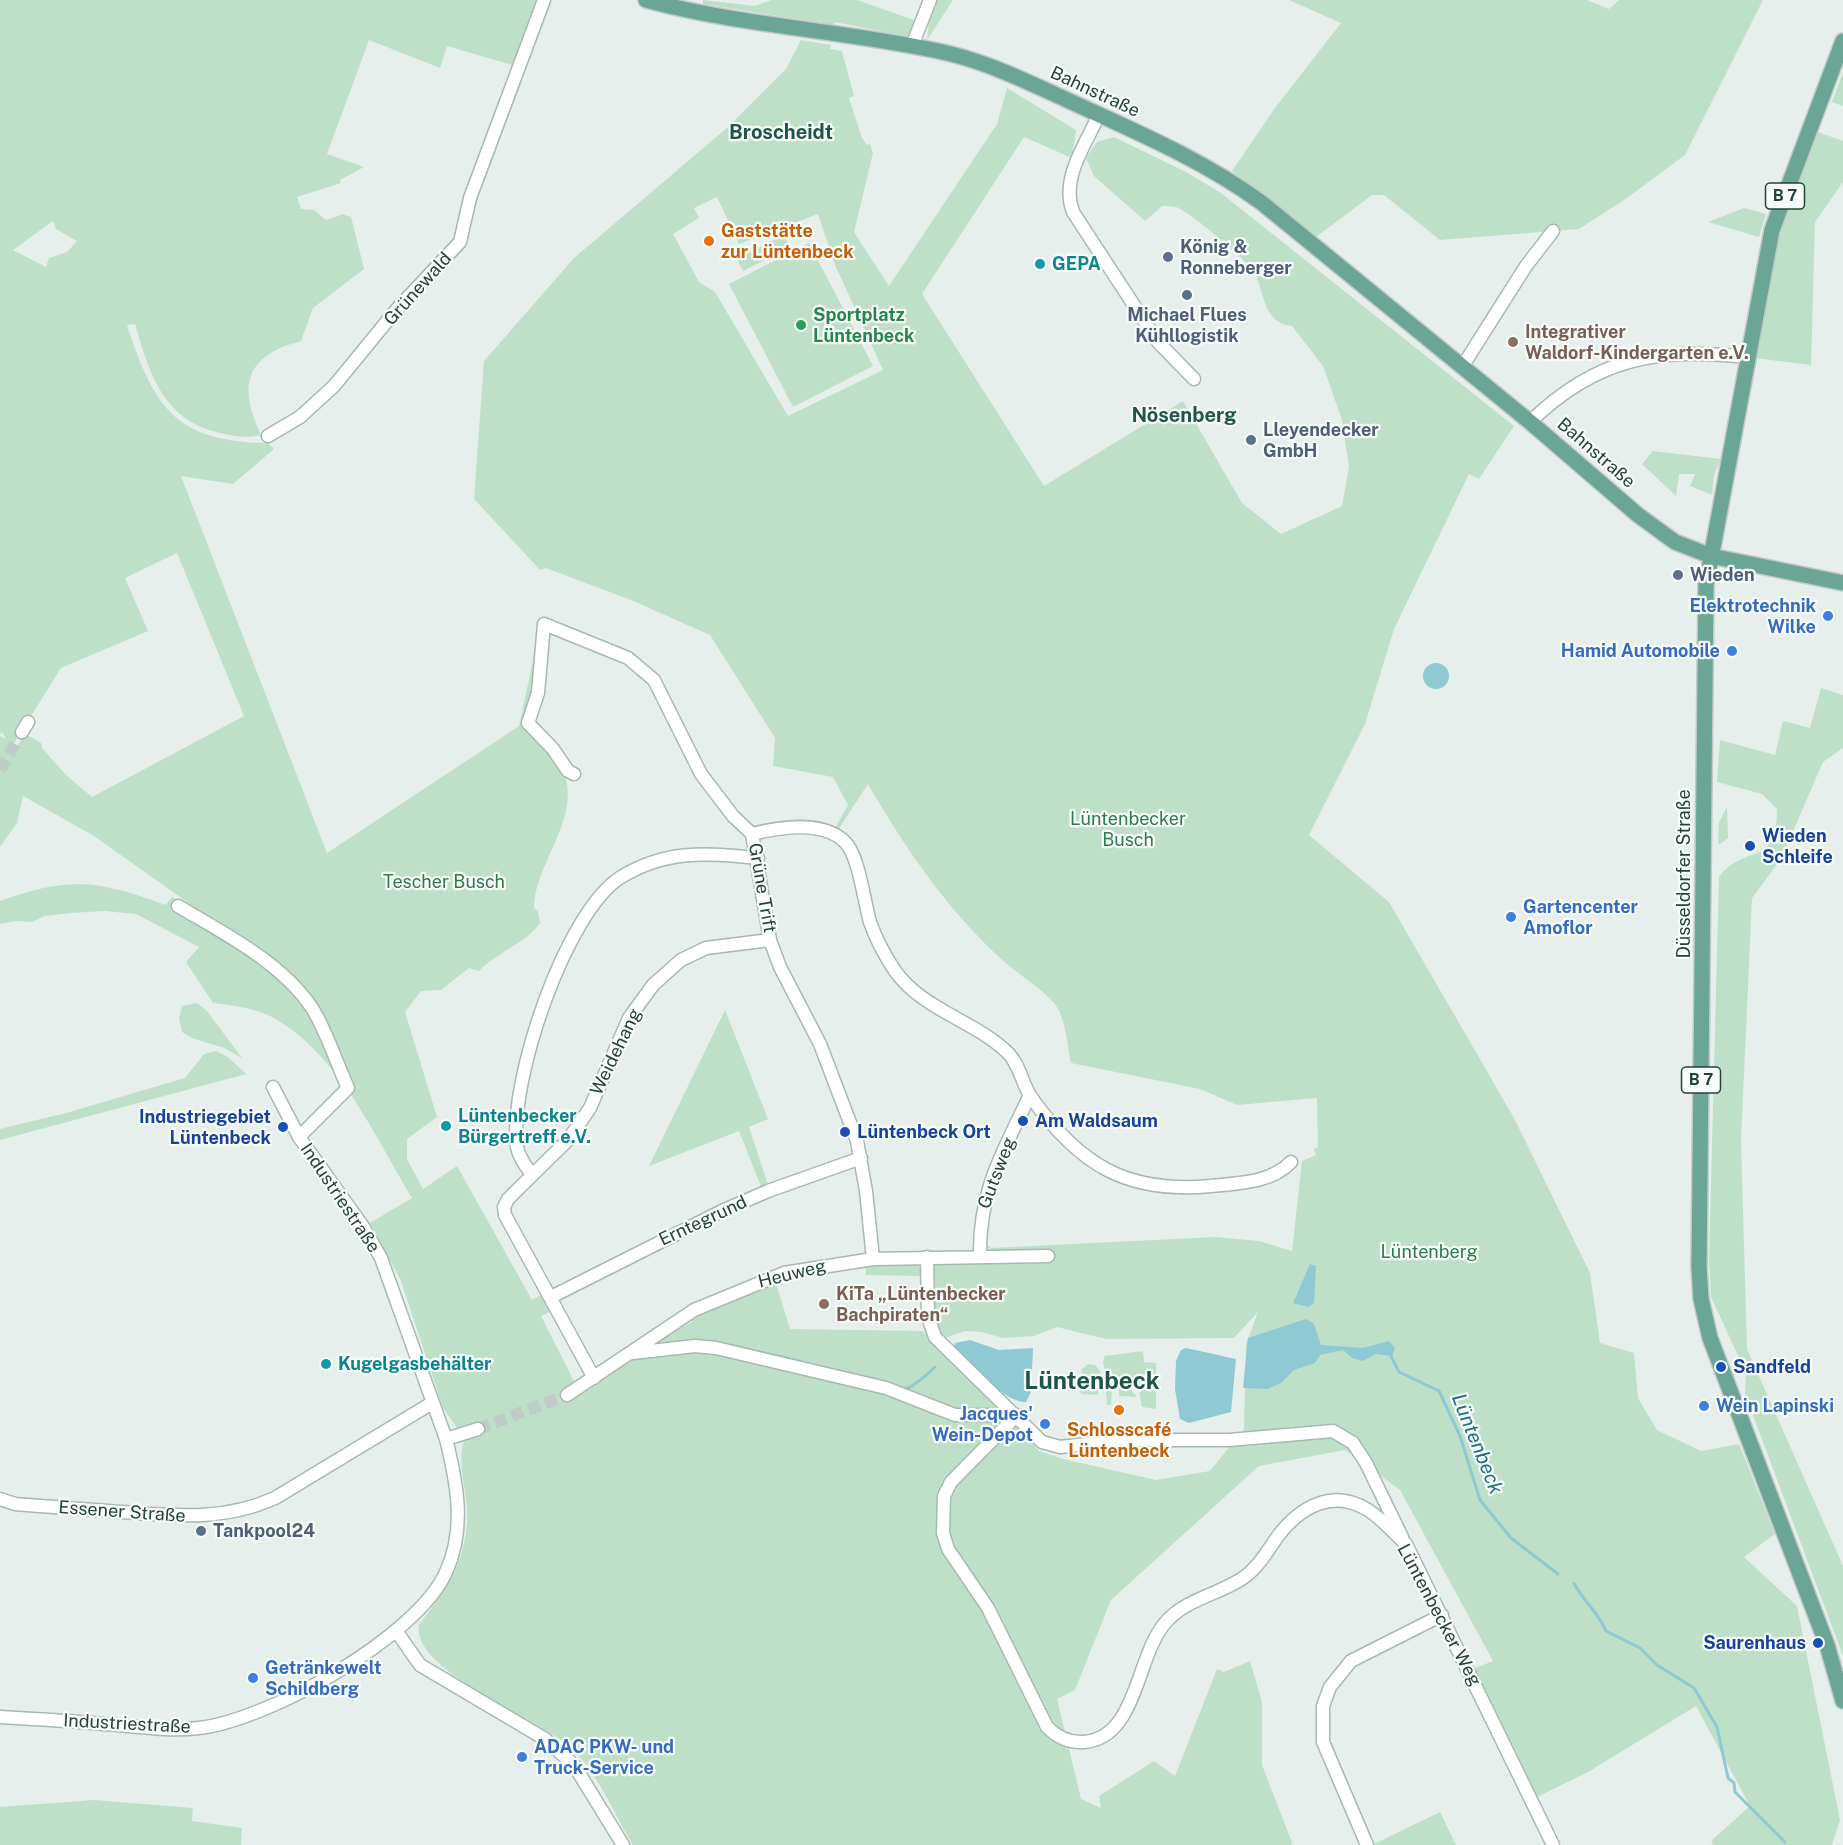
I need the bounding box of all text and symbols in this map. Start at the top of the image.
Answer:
street label: Bahnstraße [1047,62,1143,122]
district label: Broscheidt [729,121,833,145]
road number: B 7 [1766,183,1804,209]
place label: Gaststätte zur Lüntenbeck [721,220,854,262]
marker: Gaststätte zur Lüntenbeck [702,234,716,248]
place label: König & Ronneberger [1180,236,1292,278]
street label: Grünewald [380,248,456,330]
marker: König & Ronneberger [1161,250,1175,264]
place label: GEPA [1052,253,1101,275]
marker: GEPA [1033,257,1047,271]
marker: Michael Flues Kühllogistik [1180,288,1194,302]
place label: Sportplatz Lüntenbeck [813,304,914,346]
place label: Michael Flues Kühllogistik [1127,304,1247,346]
marker: Sportplatz Lüntenbeck [794,318,808,332]
place label: Integrativer Waldorf-Kindergarten e.V. [1525,321,1749,364]
marker: Integrativer Waldorf-Kindergarten e.V. [1506,335,1520,349]
district label: Nösenberg [1131,404,1237,428]
street label: Bahnstraße [1553,413,1639,493]
place label: Lleyendecker GmbH [1263,419,1379,462]
marker: Lleyendecker GmbH [1244,433,1258,447]
place label: Wieden [1690,564,1755,586]
marker: Wieden [1671,568,1685,582]
place label: Elektrotechnik Wilke [1690,595,1816,638]
marker: Elektrotechnik Wilke [1821,609,1835,623]
place label: Hamid Automobile [1561,640,1720,662]
marker: Hamid Automobile [1725,644,1739,658]
street label: Düsseldorfer Straße [1673,789,1695,959]
park label: Lüntenbecker Busch [1070,808,1186,850]
place label: Wieden Schleife [1762,825,1833,868]
marker: Wieden Schleife [1743,839,1757,853]
street label: Grüne Trift [743,841,781,935]
park label: Tescher Busch [383,871,505,893]
place label: Gartencenter Amoflor [1523,896,1638,938]
marker: Gartencenter Amoflor [1504,910,1518,924]
street label: Weidehang [586,1005,646,1099]
road number: B 7 [1682,1067,1720,1093]
place label: Lüntenbecker Bürgertreff e.V. [458,1105,591,1148]
place label: Industriegebiet Lüntenbeck [139,1106,271,1148]
place label: Am Waldsaum [1035,1110,1158,1132]
marker: Am Waldsaum [1016,1114,1030,1128]
marker: Lüntenbecker Bürgertreff e.V. [439,1119,453,1133]
marker: Industriegebiet Lüntenbeck [276,1120,290,1134]
place label: Lüntenbeck Ort [857,1121,991,1143]
marker: Lüntenbeck Ort [838,1125,852,1139]
street label: Gutsweg [973,1134,1021,1212]
street label: Industriestraße [295,1139,385,1257]
street label: Erntegrund [655,1191,751,1251]
park label: Lüntenberg [1380,1241,1478,1263]
street label: Heuweg [756,1255,828,1293]
place label: KiTa „Lüntenbecker Bachpiraten“ [836,1283,1006,1326]
marker: KiTa „Lüntenbecker Bachpiraten“ [817,1297,831,1311]
place label: Kugelgasbehälter [338,1353,491,1375]
place label: Sandfeld [1733,1356,1811,1378]
marker: Kugelgasbehälter [319,1357,333,1371]
marker: Sandfeld [1714,1360,1728,1374]
district label: Lüntenbeck [1024,1368,1160,1396]
water label: Lüntenbeck [1446,1390,1508,1498]
place label: Wein Lapinski [1716,1395,1834,1417]
marker: Wein Lapinski [1697,1399,1711,1413]
place label: Jacques' Wein-Depot [932,1403,1033,1446]
marker: Schlosscafé Lüntenbeck [1112,1403,1126,1417]
marker: Jacques' Wein-Depot [1038,1417,1052,1431]
place label: Schlosscafé Lüntenbeck [1067,1419,1171,1462]
street label: Essener Straße [58,1497,186,1527]
place label: Tankpool24 [213,1520,315,1542]
marker: Tankpool24 [194,1524,208,1538]
street label: Lüntenbecker Weg [1392,1540,1486,1690]
place label: Saurenhaus [1703,1632,1806,1654]
marker: Saurenhaus [1811,1636,1825,1650]
place label: Getränkewelt Schildberg [265,1657,381,1700]
marker: Getränkewelt Schildberg [246,1671,260,1685]
street label: Industriestraße [63,1710,191,1738]
place label: ADAC PKW- und Truck-Service [534,1736,674,1778]
marker: ADAC PKW- und Truck-Service [515,1750,529,1764]

